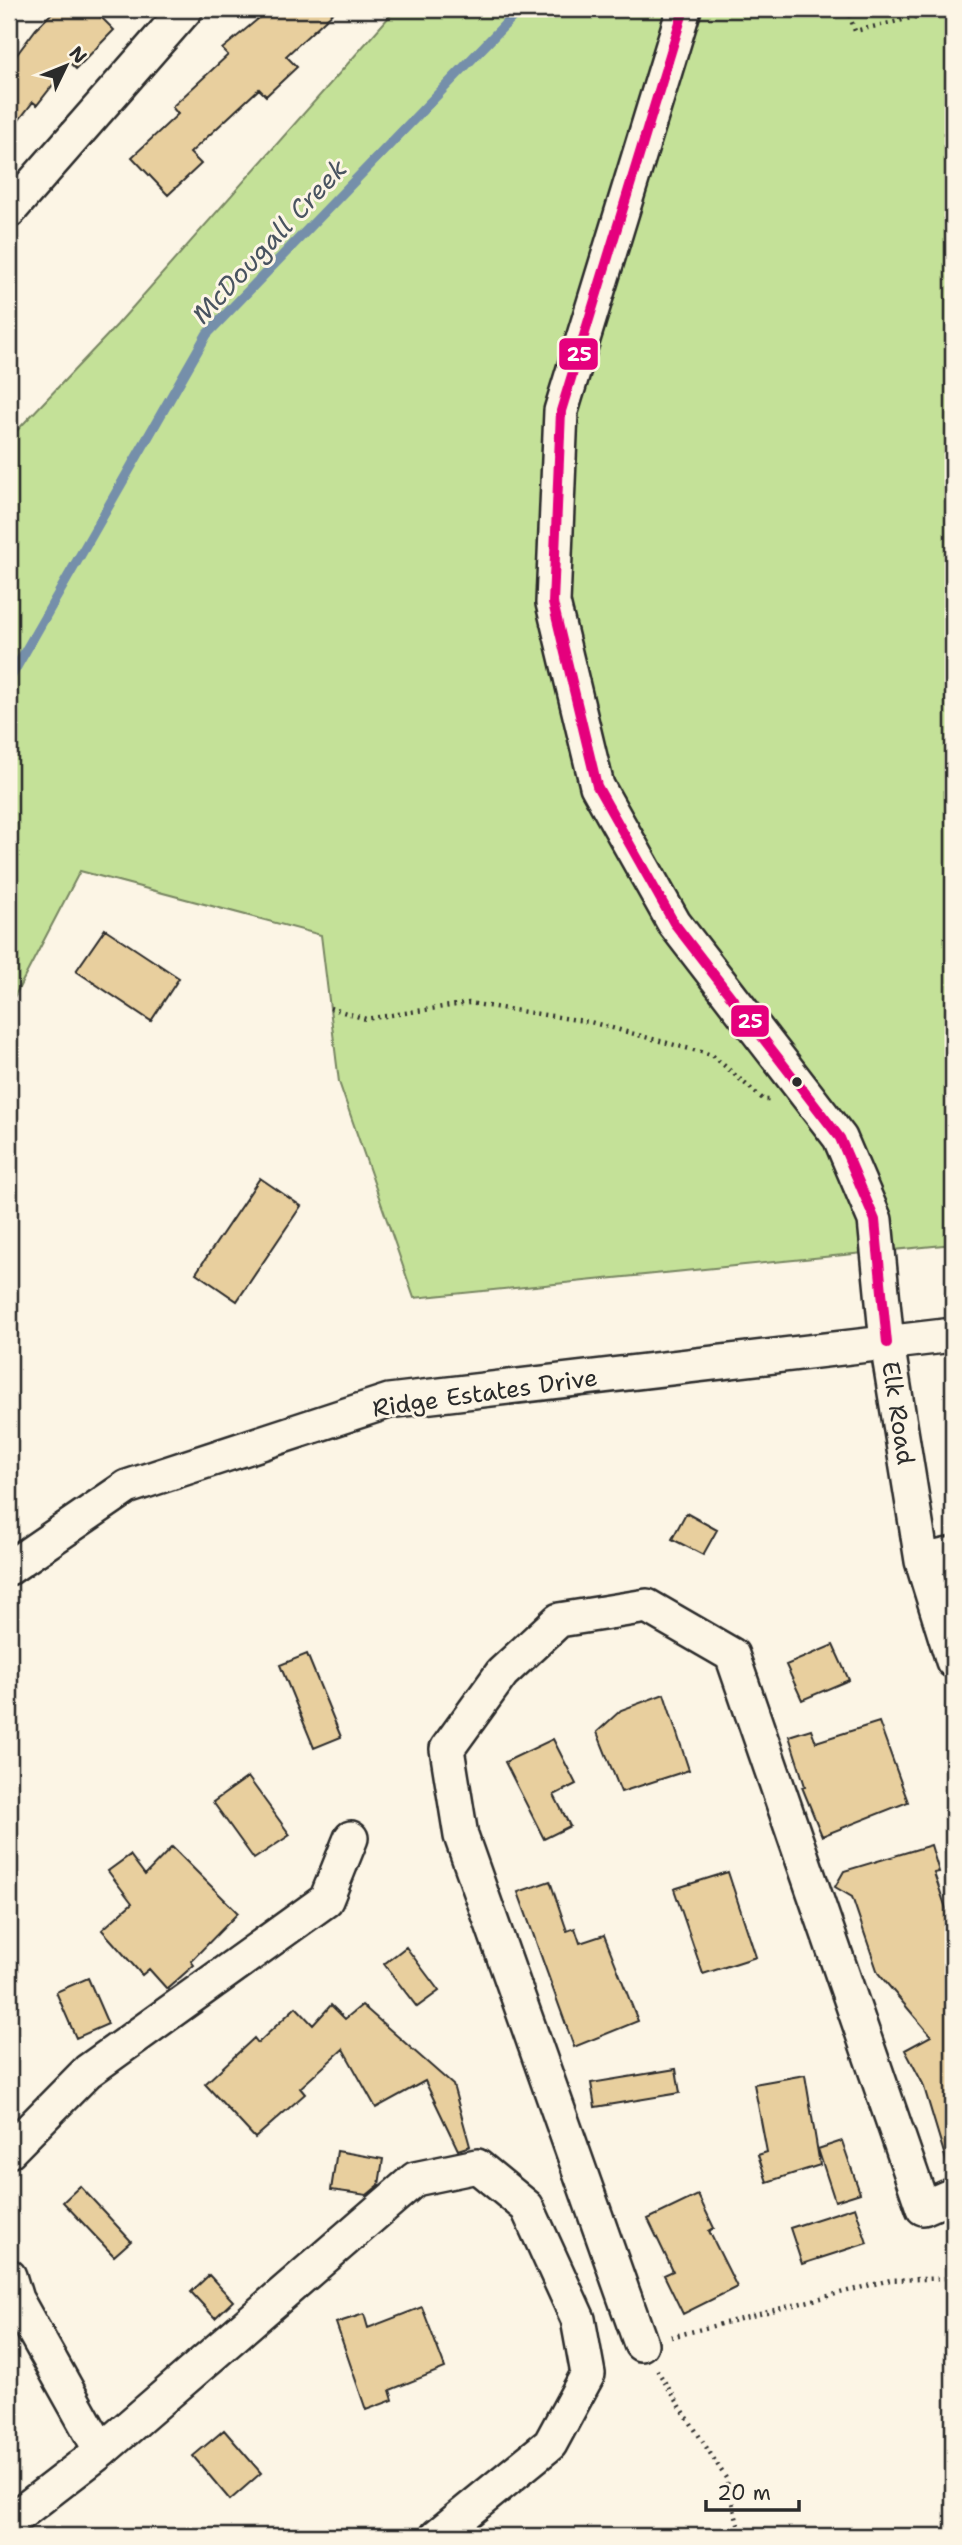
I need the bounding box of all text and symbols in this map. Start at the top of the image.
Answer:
north arrow [32,32,102,102]
text: N [64,41,92,69]
water label: McDougall Creek [184,151,355,331]
line badge: 25 [558,337,599,371]
text: 25 [566,342,592,367]
line badge: 25 [730,1004,770,1038]
text: 25 [737,1009,763,1034]
unlabelled marker [790,1075,804,1089]
street label: Elk Road [874,1359,922,1467]
street label: Ridge Estates Drive [370,1361,600,1425]
scale bar [706,2468,799,2512]
text: 20 m [717,2479,771,2507]

